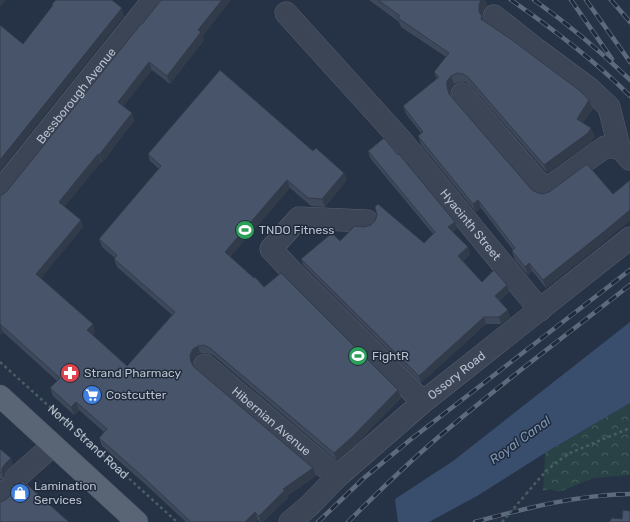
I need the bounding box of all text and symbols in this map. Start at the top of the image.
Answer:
street label: Bessborough Avenue [34,45,119,147]
street label: Hyacinth Street [437,186,504,264]
sports icon: TNDO Fitness [234,219,256,241]
place label: TNDO Fitness [259,223,334,237]
sports icon: FightR [347,345,369,367]
street label: Ossory Road [425,348,488,403]
place label: FightR [372,349,409,363]
pharmacy icon: Strand Pharmacy [59,362,81,384]
place label: Strand Pharmacy [84,366,182,380]
supermarket icon: Costcutter [81,384,103,406]
street label: Hibernian Avenue [229,384,314,459]
place label: Costcutter [106,388,167,402]
street label: North Strand Road [45,402,131,482]
water label: Royal Canal [487,412,554,467]
place label: Lamination Services [34,479,97,507]
shop icon: Lamination Services [9,482,31,504]

